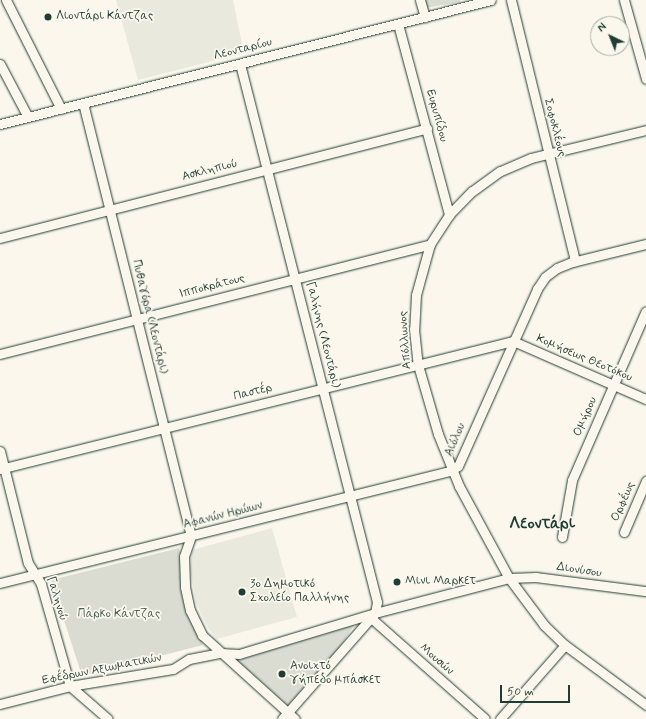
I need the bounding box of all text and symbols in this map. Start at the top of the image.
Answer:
place label: Λιοντάρι Κάντζας [56,10,153,24]
marker: Λιοντάρι Κάντζας [43,12,53,22]
north arrow [590,16,630,56]
text: N [595,20,610,36]
street label: Λεονταρίου [212,36,274,64]
street label: Ευρυπίδου [422,88,450,144]
street label: Σοφοκλέους [540,97,568,159]
street label: Ασκληπιού [181,157,239,185]
street label: Πυθαγόρα (Λεοντάρι) [128,258,170,376]
street label: Ιπποκράτους [178,272,246,302]
street label: Γαλήνης (Λεοντάρι) [302,280,342,390]
street label: Απόλλωνος [397,310,415,370]
street label: Κομήσεως Θεοτόκου [534,332,634,386]
street label: Παστέρ [232,381,274,405]
street label: Ομήρου [571,395,601,439]
street label: Αιόλου [443,421,469,459]
street label: Ορφέως [609,480,639,524]
street label: Αφανών Ηρώων [182,499,264,533]
district label: Λεοντάρι [509,514,575,534]
street label: Διονύσου [555,560,603,582]
street label: Γαληνού [42,575,70,623]
place label: Μινι Μαρκετ [405,575,476,589]
marker: Μινι Μαρκετ [392,577,402,587]
place label: 3ο Δημοτικό Σχολείο Παλλήνης [250,578,349,606]
marker: 3ο Δημοτικό Σχολείο Παλλήνης [237,587,247,597]
park label: Πάρκο Κάντζας [78,608,160,622]
street label: Μουσών [416,641,456,679]
street label: Εφέδρων Αξιωματικών [41,651,163,689]
place label: Ανοιχτό γήπεδο μπάσκετ [290,660,381,688]
marker: Ανοιχτό γήπεδο μπάσκετ [277,669,287,679]
scale bar [502,677,572,703]
text: 50 m [507,684,534,700]

